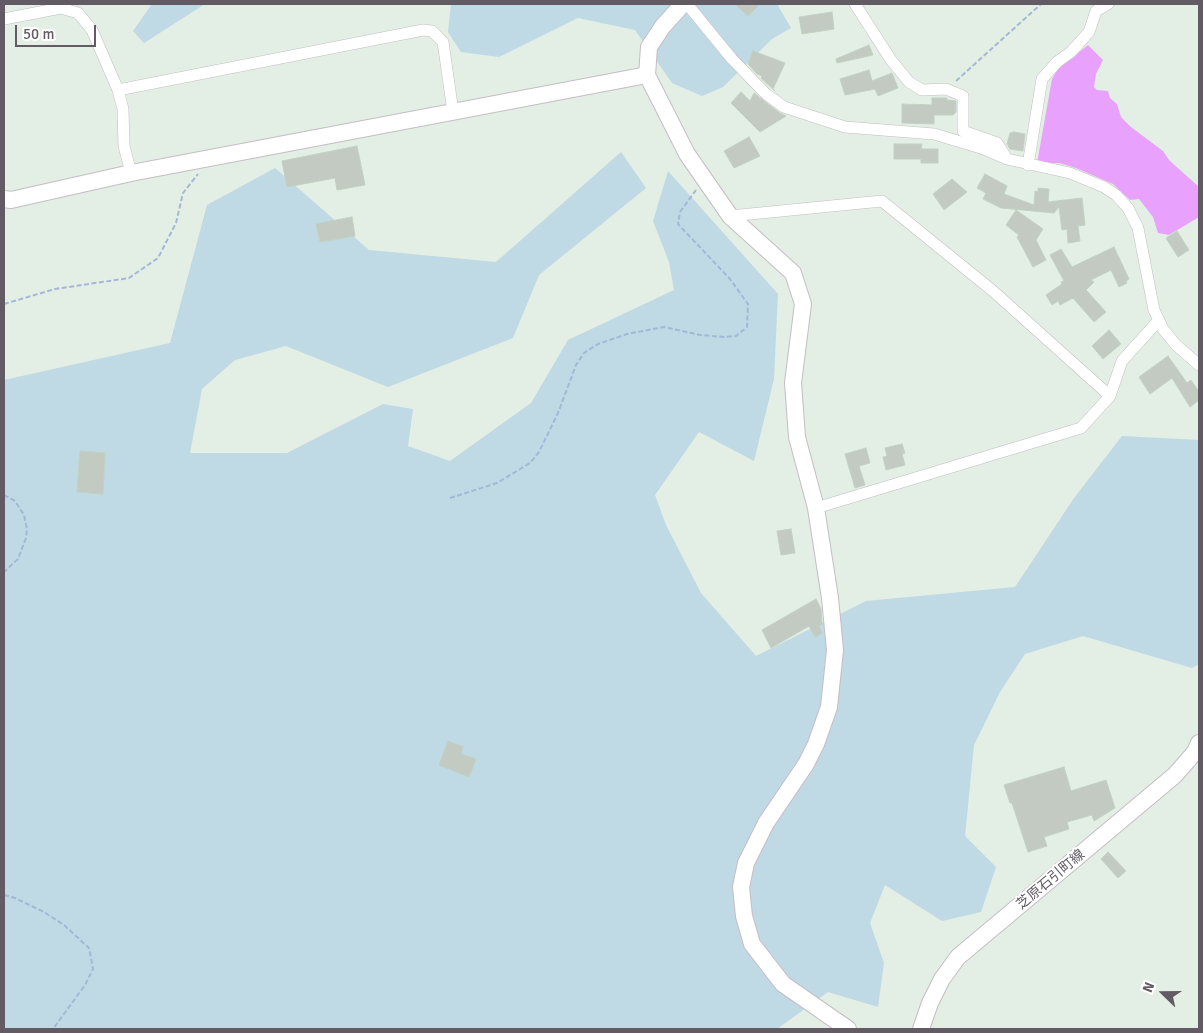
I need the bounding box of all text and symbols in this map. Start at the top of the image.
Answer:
scale bar [18,15,99,47]
text: 50 m [23,25,54,43]
street label: 芝原石引町線 [1013,847,1089,913]
north arrow [1138,968,1188,1018]
text: N [1139,979,1158,995]

